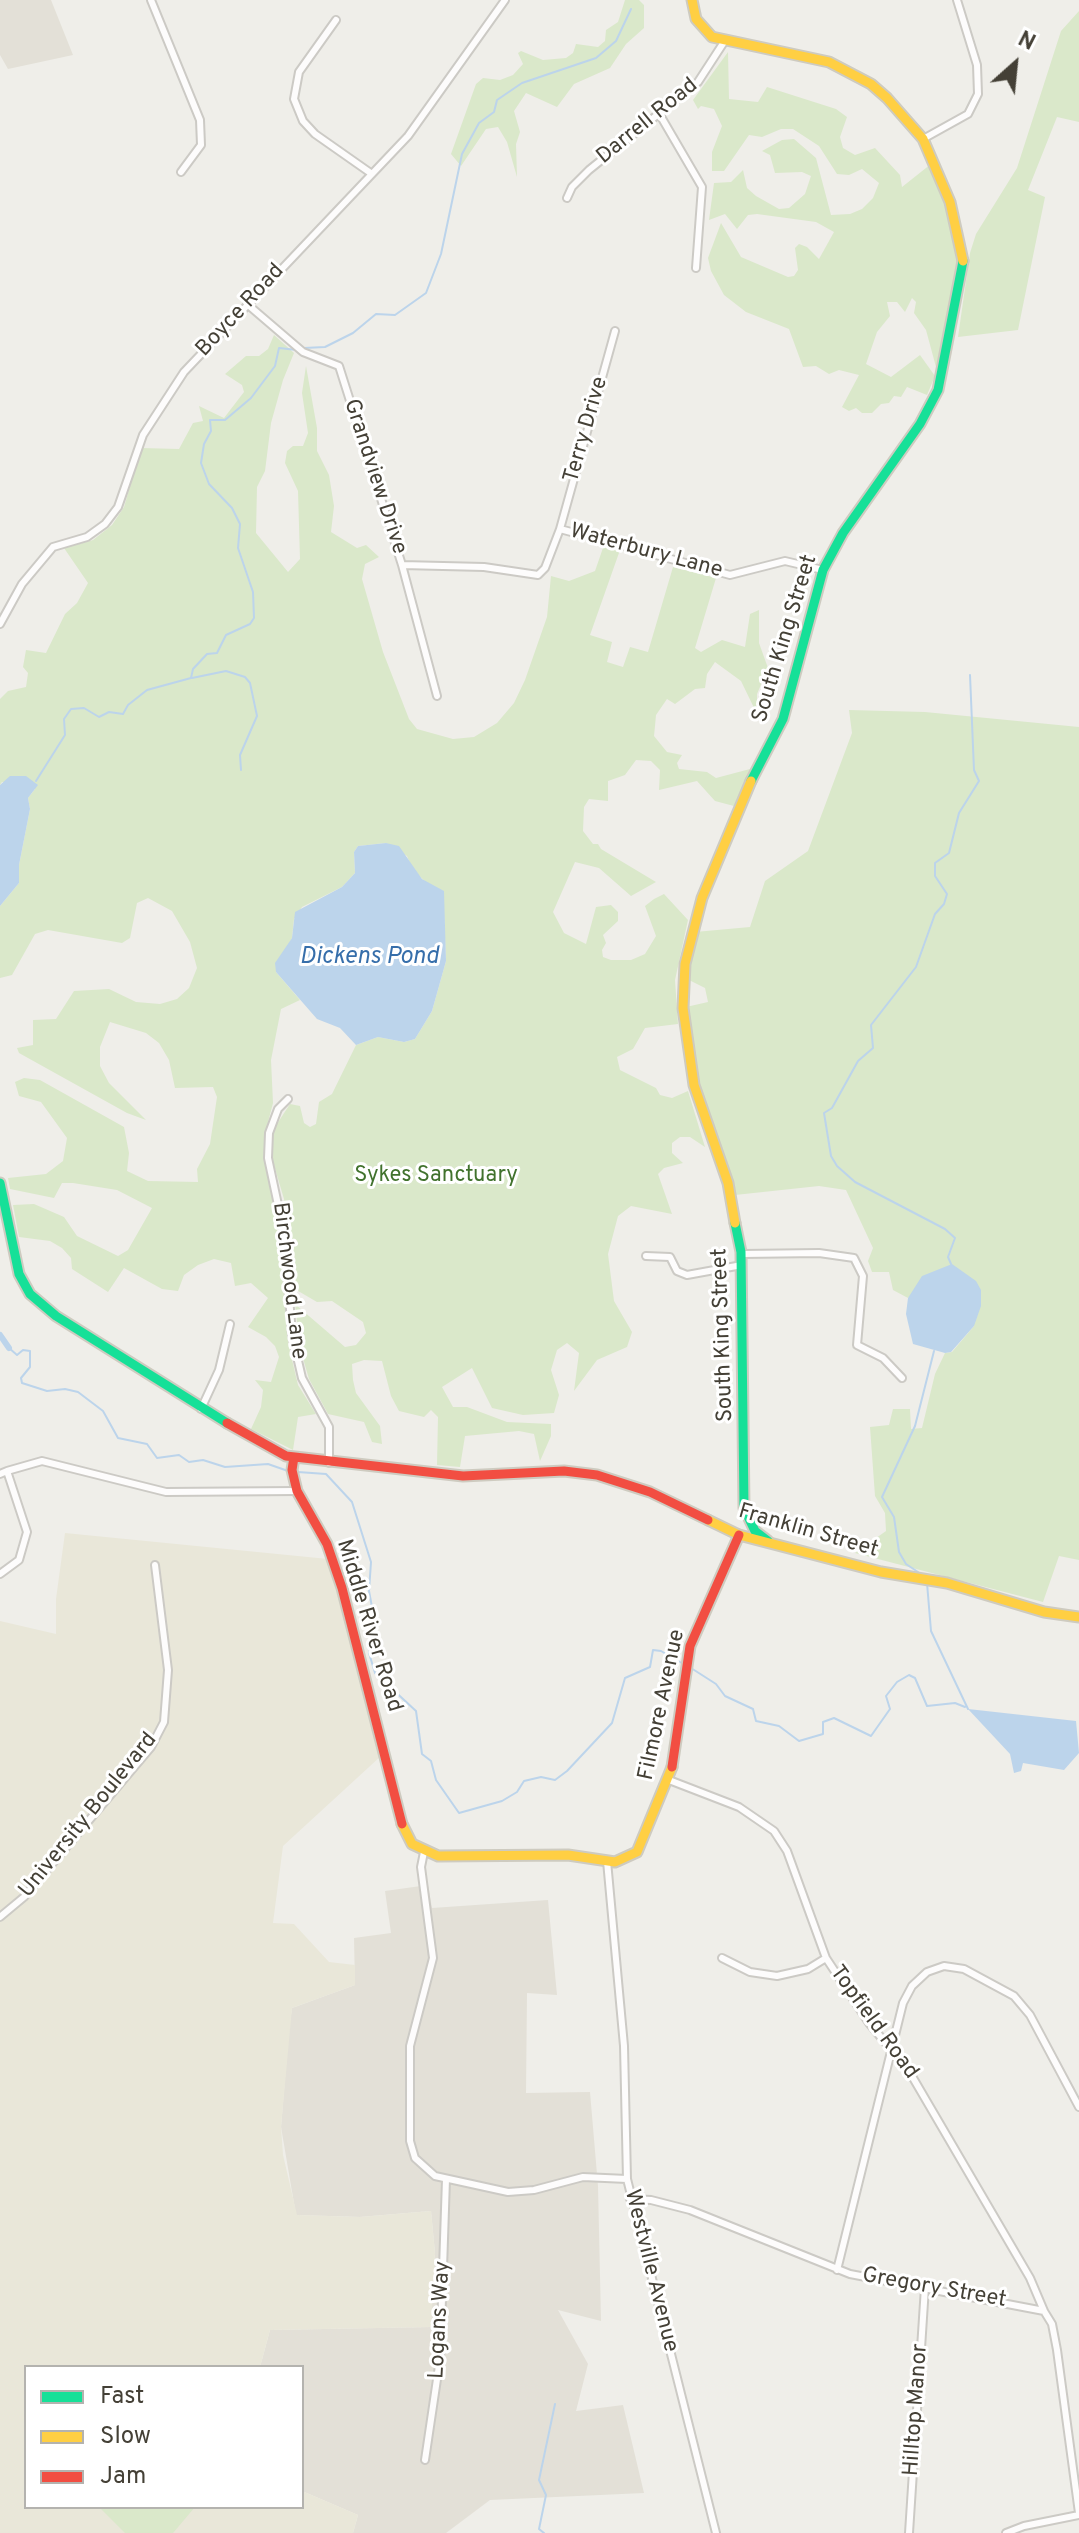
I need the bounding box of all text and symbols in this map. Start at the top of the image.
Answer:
north arrow [975,24,1055,104]
text: N [1013,27,1039,58]
street label: Darrell Road [592,73,704,171]
street label: Boyce Road [191,259,291,363]
street label: Terry Drive [559,374,615,486]
street label: Grandview Drive [336,396,412,558]
street label: Waterbury Lane [567,519,725,585]
street label: South King Street [748,552,824,726]
water label: Dickens Pond [300,944,438,972]
park label: Sykes Sanctuary [354,1164,518,1190]
street label: Birchwood Lane [265,1201,311,1361]
street label: South King Street [708,1248,740,1422]
street label: Franklin Street [735,1499,881,1565]
street label: Middle River Road [329,1537,407,1715]
street label: Filmore Avenue [634,1627,692,1783]
street label: University Boulevard [14,1728,164,1904]
street label: Topfield Road [823,1961,923,2085]
street label: Westville Avenue [617,2187,683,2355]
street label: Logans Way [425,2260,457,2380]
street label: Gregory Street [860,2263,1008,2315]
street label: Hilltop Manor [899,2343,935,2477]
legend [24,2365,304,2509]
text: Fast [100,2382,144,2412]
text: Slow [100,2422,151,2452]
text: Jam [100,2462,146,2492]

